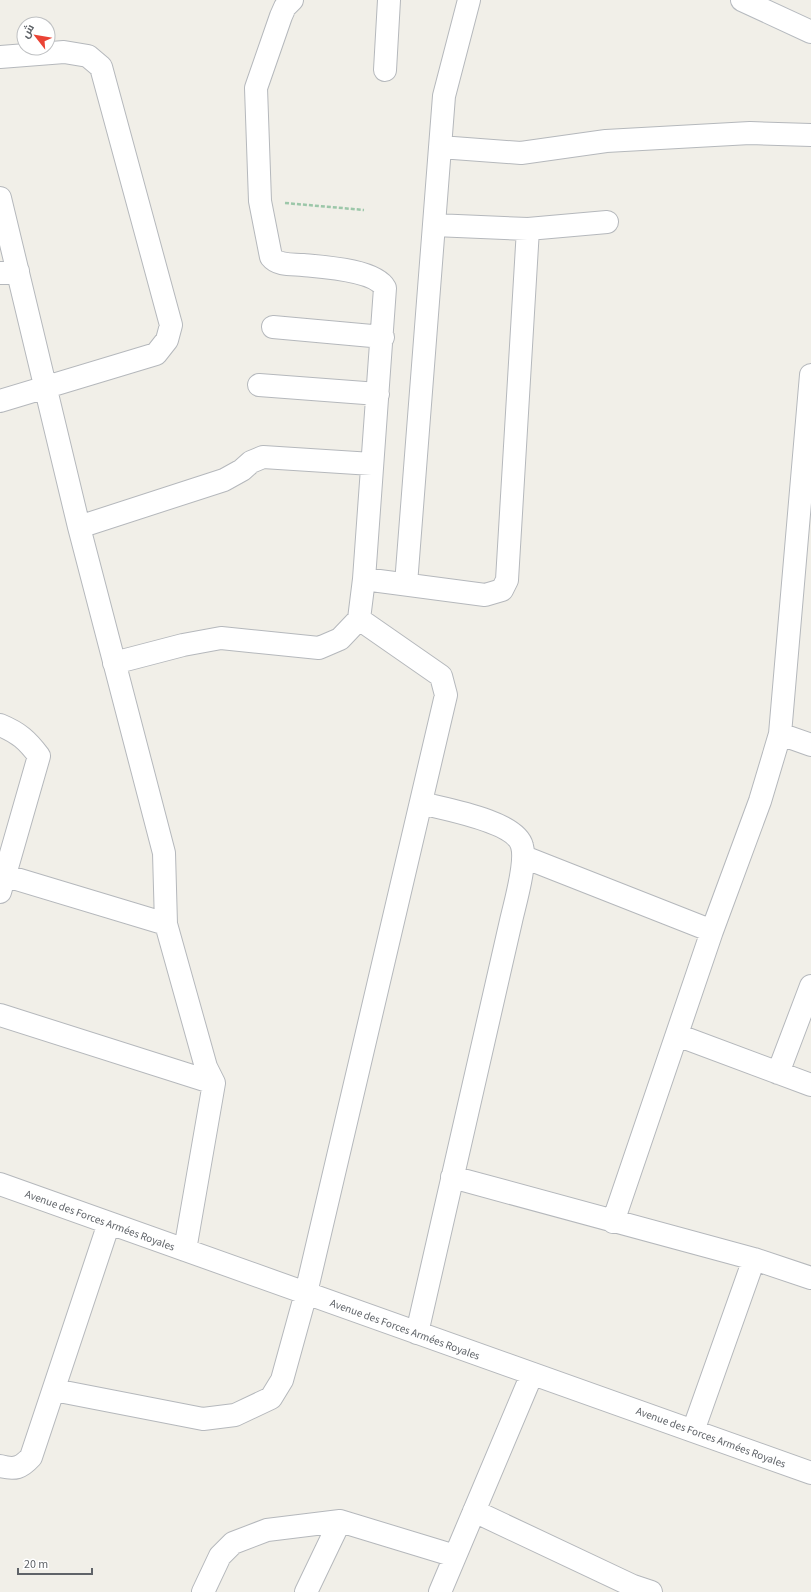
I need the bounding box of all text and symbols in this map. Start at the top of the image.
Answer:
north arrow [16,16,56,56]
text: ش [18,21,38,41]
street label: Avenue des Forces Armées Royales [23,1186,177,1255]
street label: Avenue des Forces Armées Royales [328,1295,482,1364]
street label: Avenue des Forces Armées Royales [634,1403,788,1472]
scale bar [18,1550,92,1576]
text: 20 m [24,1556,48,1573]

